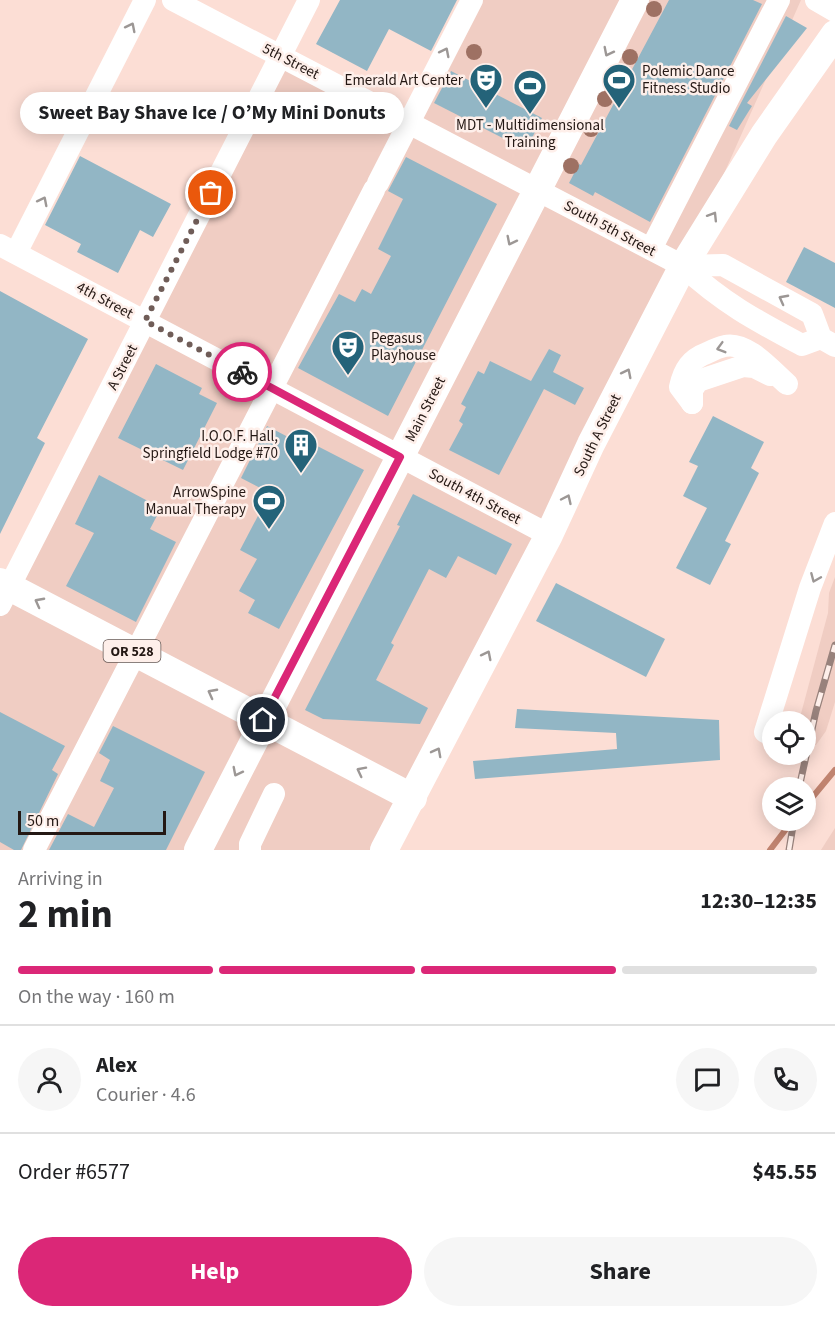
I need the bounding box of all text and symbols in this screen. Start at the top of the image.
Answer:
one-way arrow [124,23,135,34]
street label: 5th Street [259,38,323,85]
one-way arrow [604,46,615,56]
one-way arrow [438,47,449,58]
place label: Polemic Dance Fitness Studio [642,61,734,99]
theatre icon: Emerald Art Center [468,62,504,109]
sports icon: Polemic Dance Fitness Studio [601,62,637,109]
sports icon: MDT - Multidimensional Training [512,68,548,115]
place label: Emerald Art Center [345,70,464,91]
callout: Sweet Bay Shave Ice / O’My Mini Donuts [19,91,403,133]
text: Sweet Bay Shave Ice / O’My Mini Donuts [38,99,386,127]
place label: MDT - Multidimensional Training [456,115,604,153]
pin [185,167,236,218]
icon: bag [194,176,227,209]
street label: South 5th Street [560,195,660,262]
one-way arrow [35,197,47,208]
one-way arrow [706,212,718,222]
one-way arrow [507,235,518,246]
street label: 4th Street [73,277,137,324]
one-way arrow [779,295,789,306]
place label: Pegasus Playhouse [371,328,436,366]
theatre icon: Pegasus Playhouse [330,329,366,376]
street label: A Street [102,341,143,394]
one-way arrow [716,341,727,353]
courier [212,342,272,402]
icon: bike [226,356,259,389]
one-way arrow [620,369,631,380]
street label: Main Street [400,373,451,446]
street label: South A Street [568,391,626,480]
place label: I.O.O.F. Hall, Springfield Lodge #70 [143,426,278,464]
building icon: I.O.O.F. Hall, Springfield Lodge #70 [283,427,319,474]
street label: South 4th Street [425,463,525,530]
place label: ArrowSpine Manual Therapy [145,482,246,520]
sports icon: ArrowSpine Manual Therapy [251,483,287,530]
one-way arrow [559,495,571,506]
one-way arrow [810,571,822,582]
one-way arrow [35,598,45,609]
road number: OR 528 [104,640,160,662]
one-way arrow [480,650,491,661]
one-way arrow [207,688,218,700]
pin [237,694,288,745]
icon: home [246,703,279,736]
map controls [762,711,816,831]
button: locate [762,711,816,765]
one-way arrow [430,748,441,759]
one-way arrow [233,766,245,777]
one-way arrow [357,767,367,778]
button: layers [762,777,816,831]
scale bar [18,808,166,836]
text: 50 m [27,810,59,832]
text: Arriving in [18,865,103,893]
text: 12:30–12:35 [700,885,817,917]
text: 2 min [18,887,113,943]
text: On the way · 160 m [18,983,175,1011]
button: person [18,1048,81,1111]
button: chat [676,1048,739,1111]
button: phone [754,1048,817,1111]
text: Alex [96,1049,137,1081]
text: Courier · 4.6 [96,1081,196,1109]
text: Order #6577 [18,1156,130,1188]
text: $45.55 [752,1156,817,1188]
button: Help [18,1237,412,1306]
button: Share [424,1237,817,1306]

